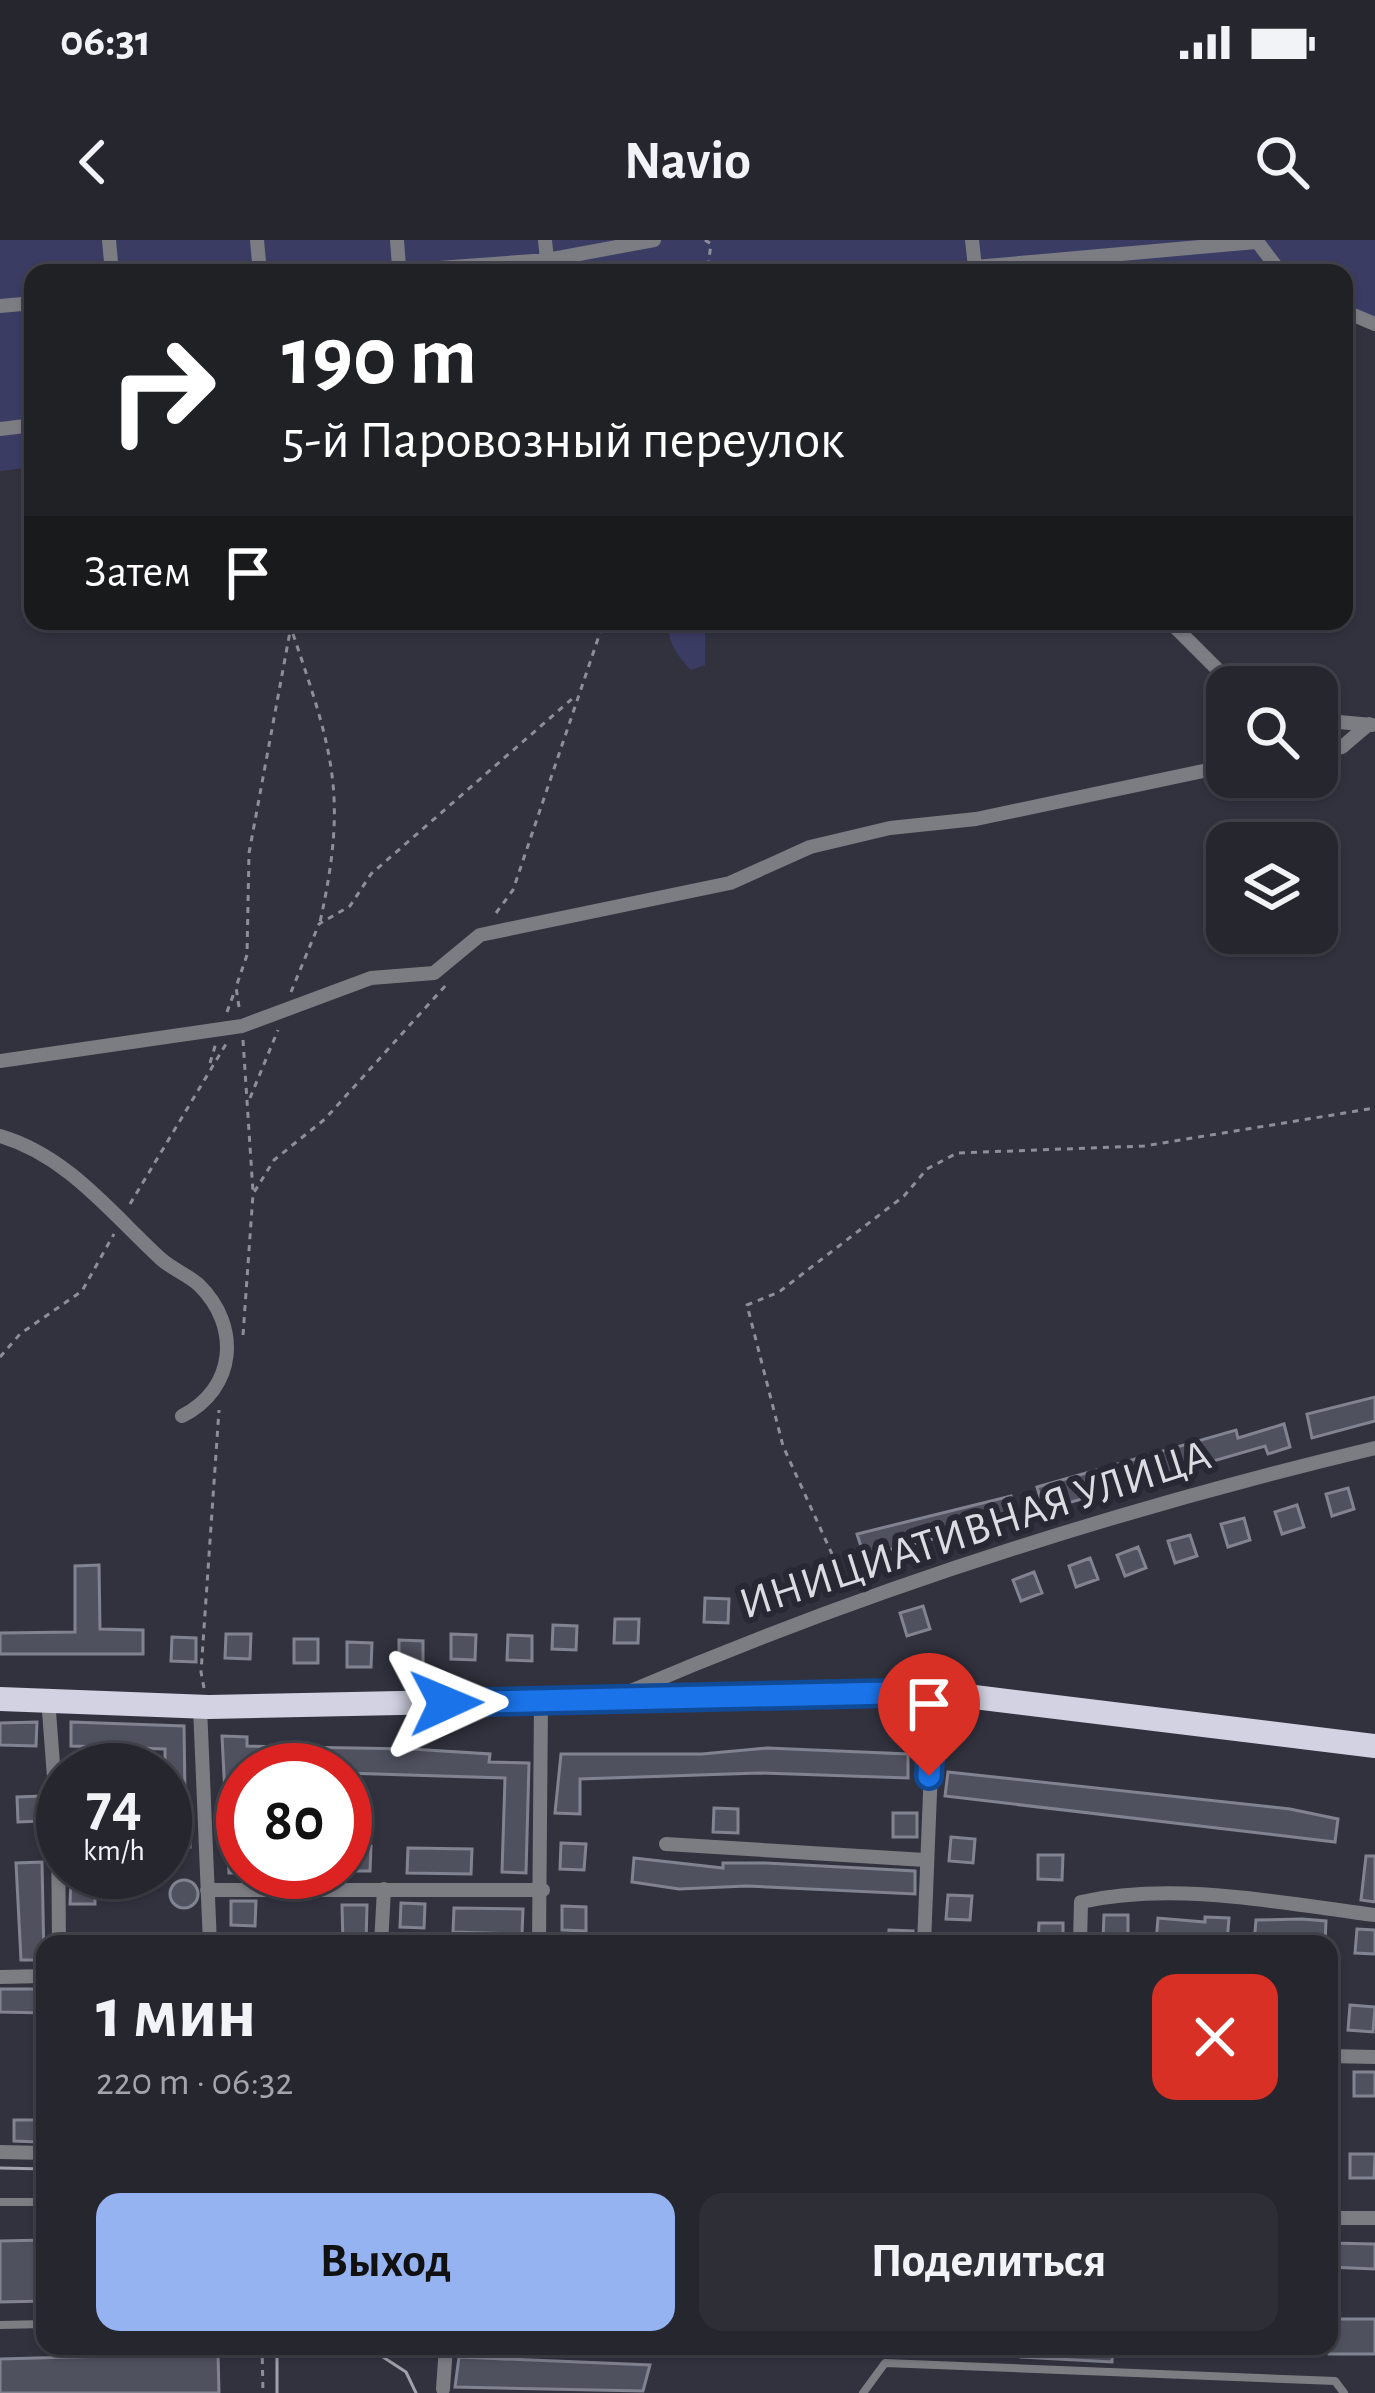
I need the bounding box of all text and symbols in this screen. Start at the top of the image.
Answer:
text: 06:31 [60,19,151,64]
icon: back [60,129,126,195]
icon: search [1249,129,1315,195]
text: Navio [624,135,751,189]
icon: right [84,312,240,468]
text: 190 m [282,316,477,400]
text: 5-й Паровозный переулок [282,414,844,468]
icon: arrive [215,540,281,606]
text: Затем [84,550,191,595]
map controls [1206,666,1338,954]
button: search [1206,666,1338,798]
button: layers [1206,822,1338,954]
street label: ИНИЦИАТИВНАЯ УЛИЦА [734,1432,1216,1628]
position arrow [383,1640,509,1766]
pin [878,1653,980,1776]
icon: arrive [896,1671,962,1737]
speed limit sign: 80 [216,1743,372,1899]
text: 74 [86,1776,142,1836]
text: km/h [83,1836,145,1866]
button: close [1152,1974,1278,2100]
text: 1 мин [96,1978,257,2050]
text: 220 m · 06:32 [96,2063,293,2102]
button: Выход [96,2193,675,2331]
button: Поделиться [699,2193,1278,2331]

